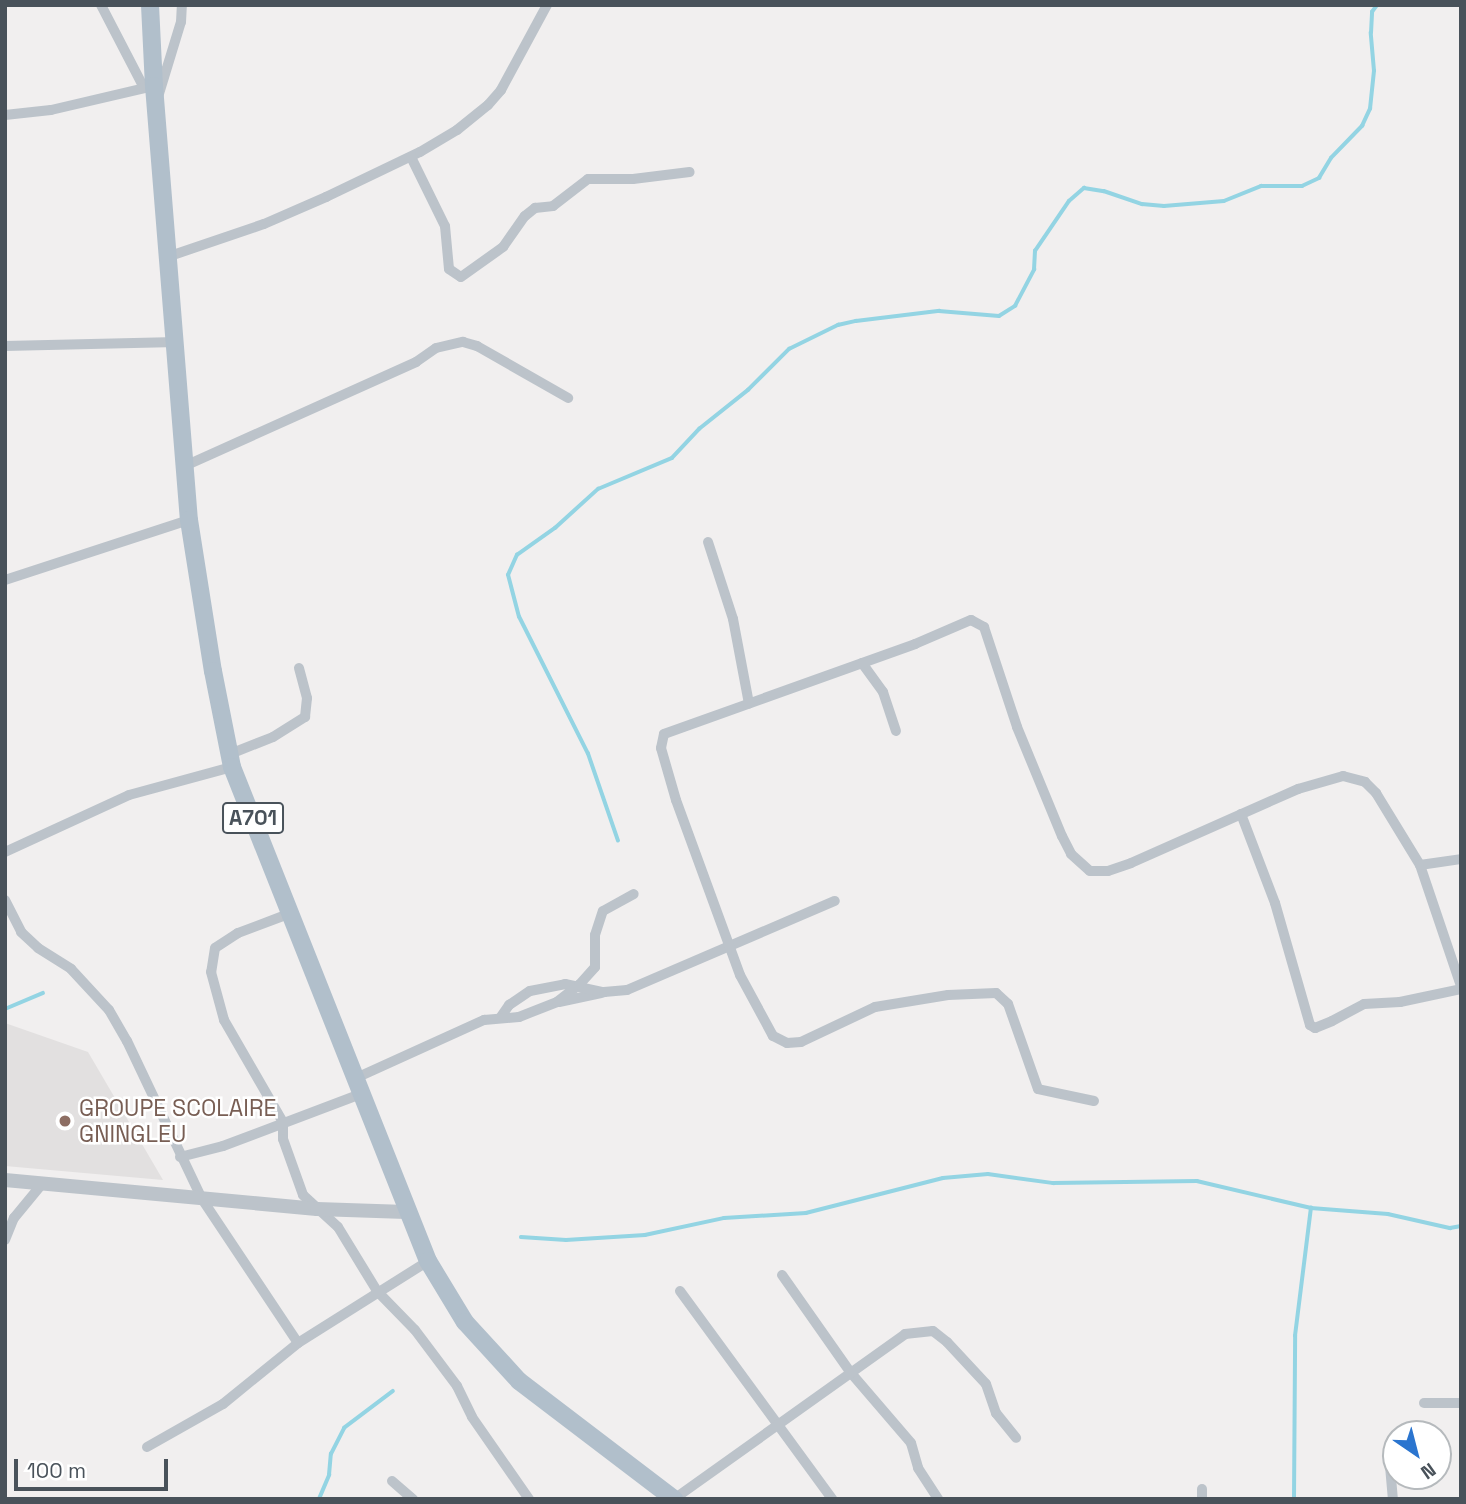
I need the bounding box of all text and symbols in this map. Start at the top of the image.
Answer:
road number: A701 [222,800,284,836]
place label: GROUPE SCOLAIRE GNINGLEU [79,1094,276,1148]
marker: GROUPE SCOLAIRE GNINGLEU [57,1113,73,1129]
north arrow [1382,1420,1452,1490]
scale bar [18,1444,172,1488]
text: 100 m [27,1457,86,1484]
text: N [1416,1457,1441,1485]

